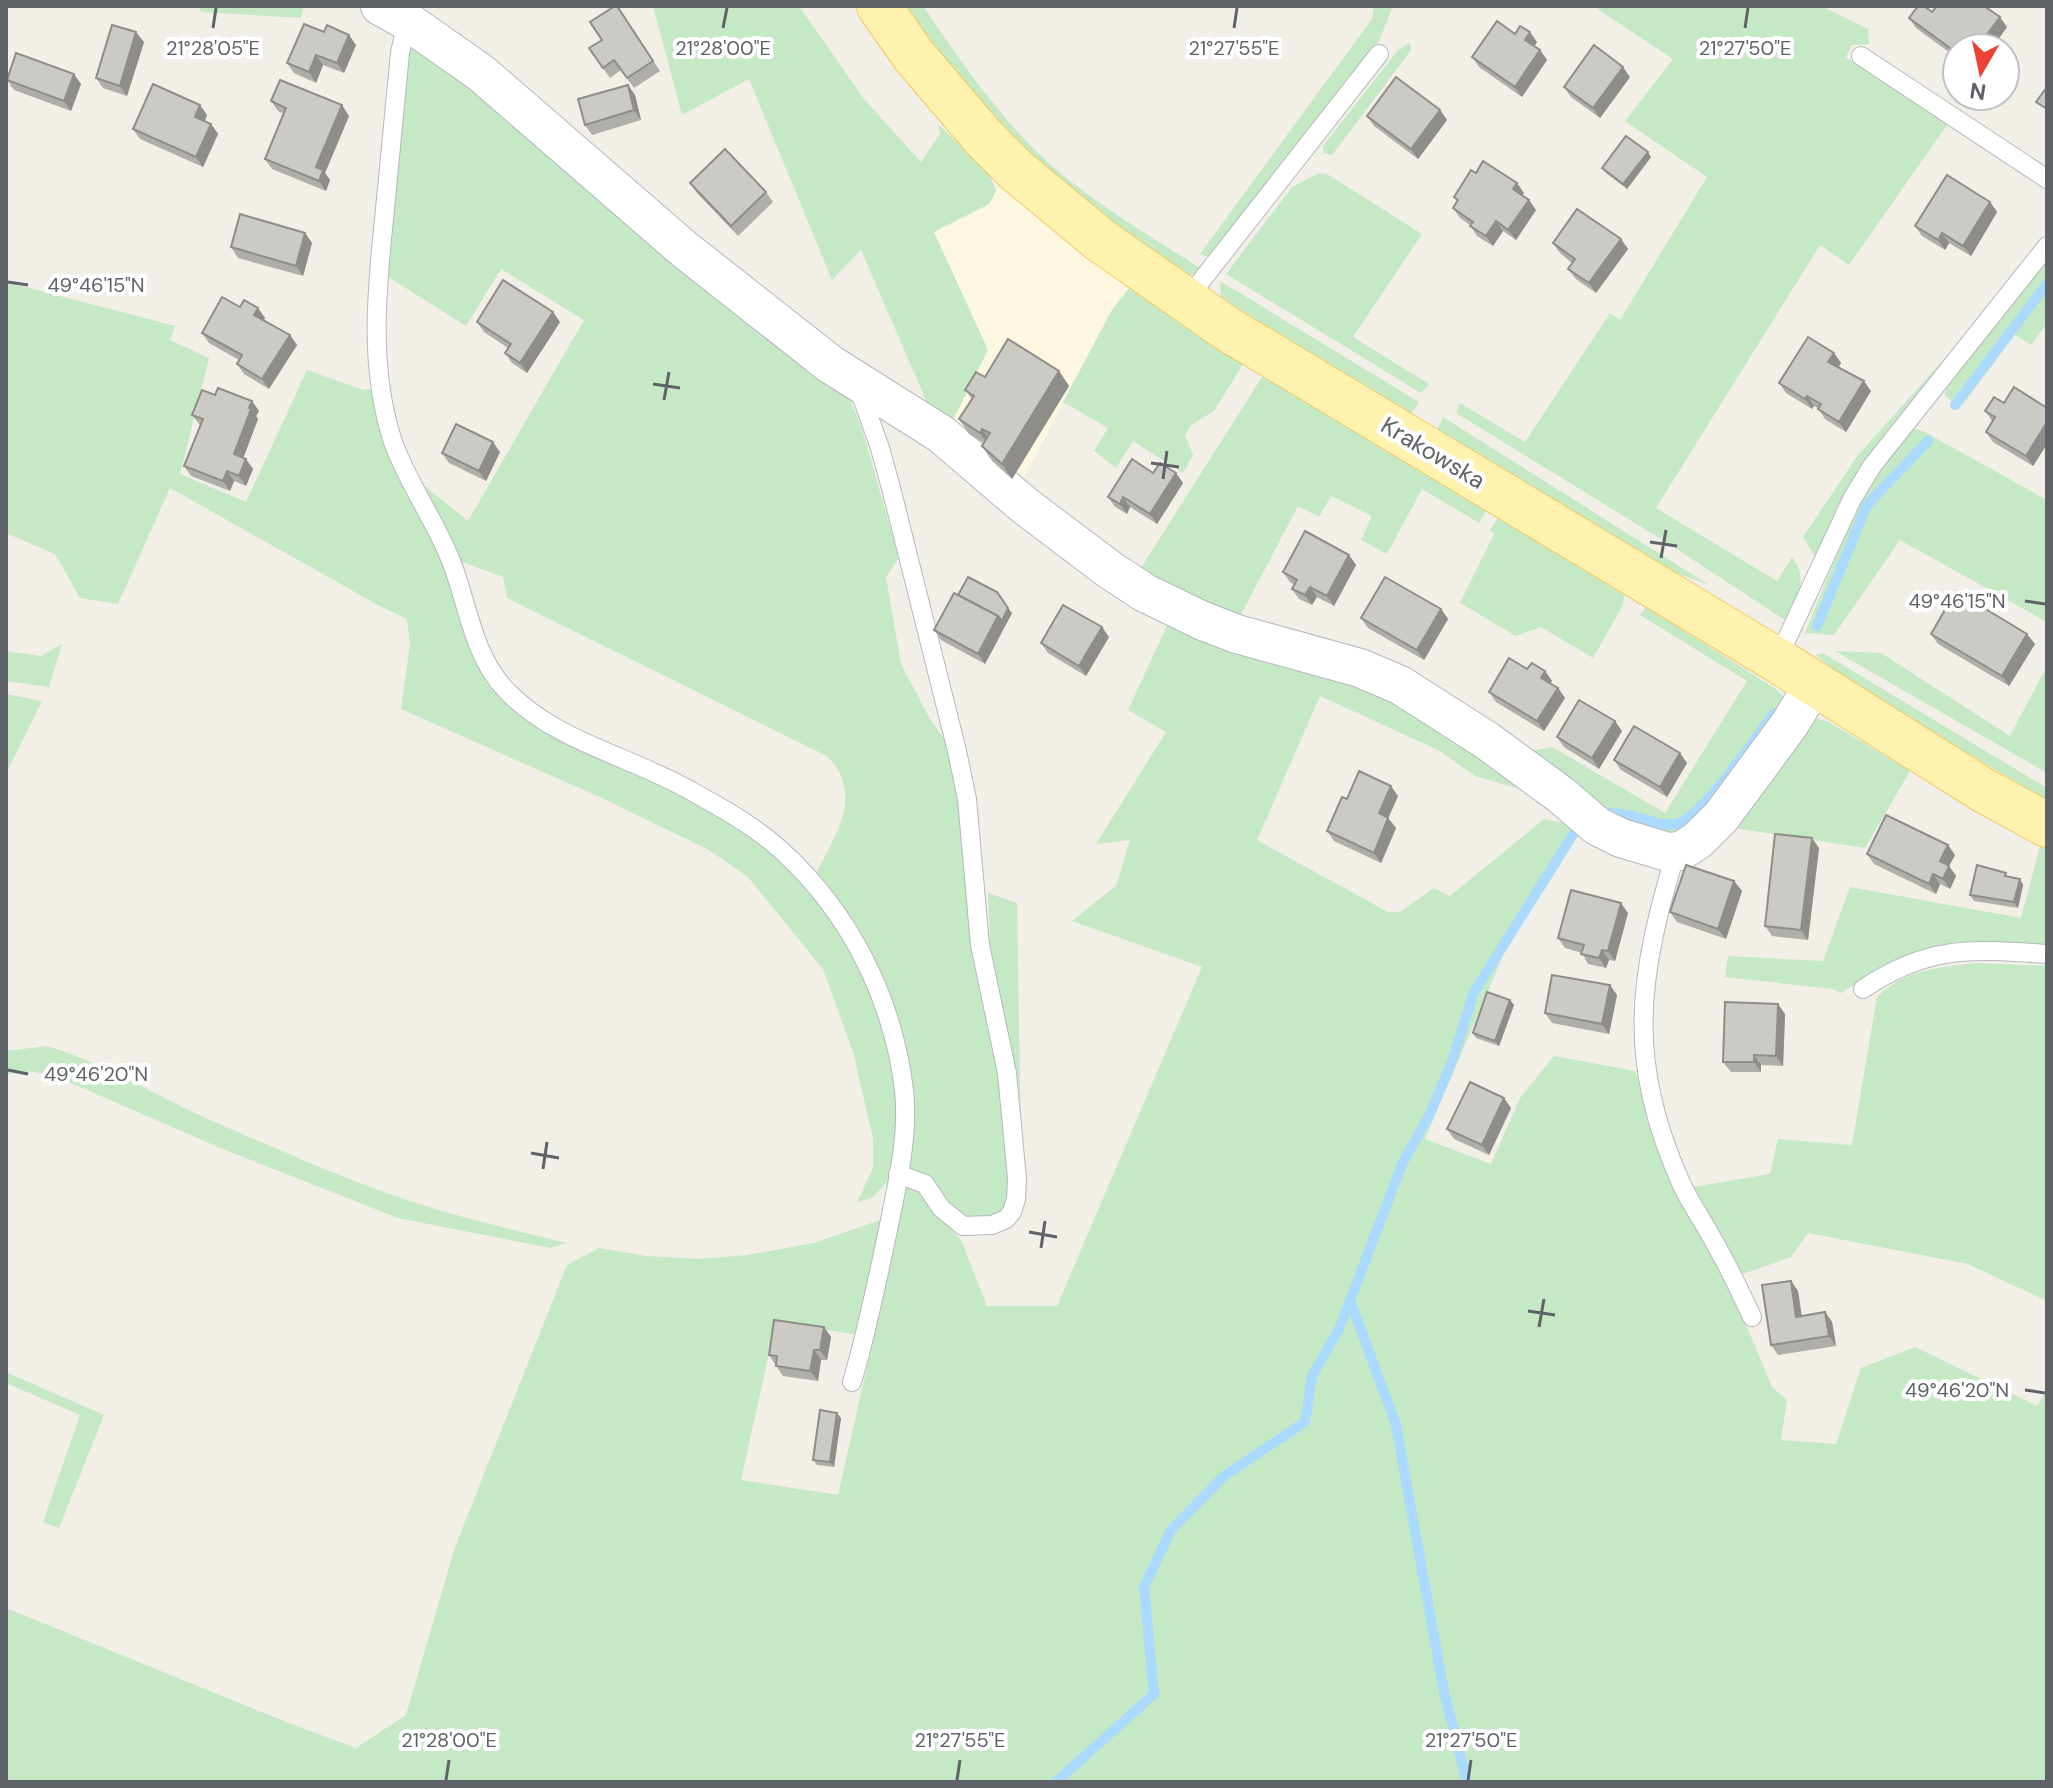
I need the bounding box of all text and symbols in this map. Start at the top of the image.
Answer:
north arrow [1941,32,2021,112]
text: 21°28'05"E [166,35,260,61]
text: 21°28'00"E [675,35,771,61]
text: 21°27'55"E [1189,35,1279,61]
text: 21°27'50"E [1699,35,1791,61]
text: N [1968,76,1988,107]
text: 49°46'15"N [47,272,145,298]
street label: Krakowska [1375,409,1491,496]
text: 49°46'15"N [1908,588,2006,614]
text: 49°46'20"N [44,1061,148,1087]
text: 49°46'20"N [1905,1377,2009,1403]
text: 21°28'00"E [401,1727,497,1753]
text: 21°27'55"E [915,1727,1005,1753]
text: 21°27'50"E [1425,1727,1517,1753]

